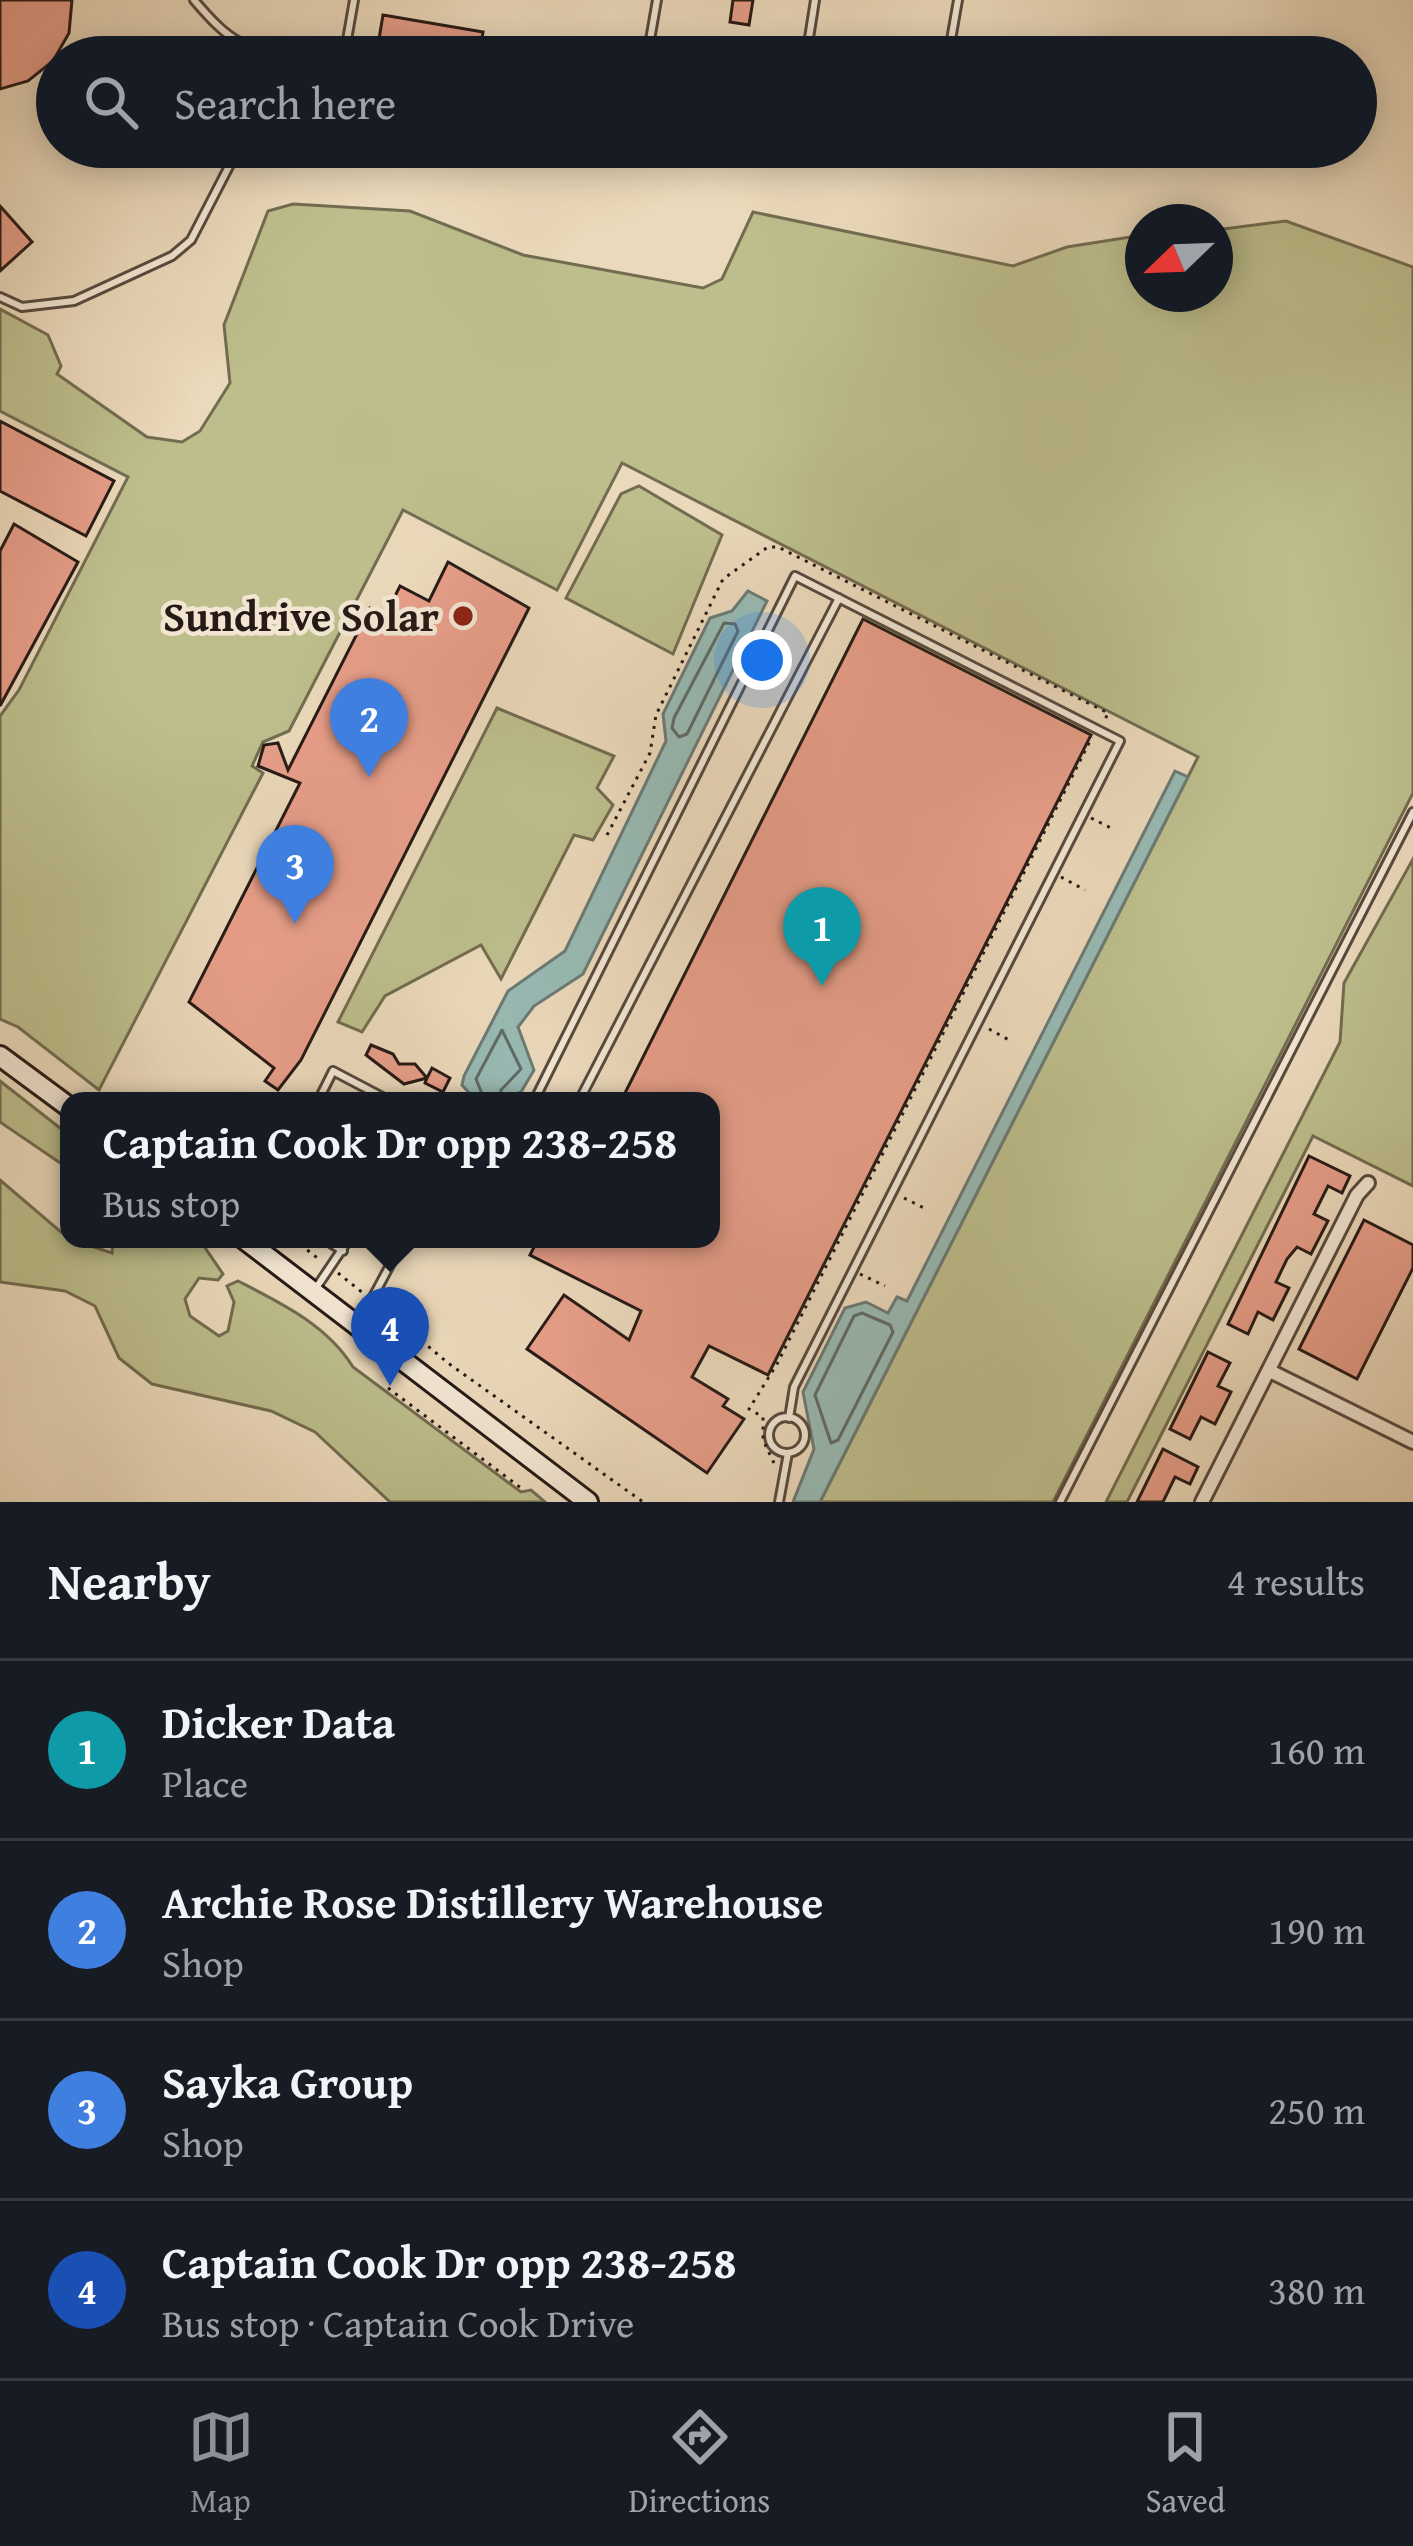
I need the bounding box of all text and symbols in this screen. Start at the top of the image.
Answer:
search box [36,36,1377,168]
icon: search [78,69,144,135]
text: Search here [174,70,396,135]
north arrow [1125,204,1233,312]
place label: Sundrive Solar [163,585,439,646]
marker: Sundrive Solar [450,603,476,629]
your location [732,630,792,690]
pin: 2 [330,678,408,777]
pin: 3 [256,825,334,924]
pin: 1 [783,887,861,986]
popup [60,1092,720,1248]
text: Captain Cook Dr opp 238-258 [103,1109,677,1174]
text: Bus stop [103,1174,240,1231]
pin: 4 [351,1287,429,1386]
text: Nearby [48,1543,211,1618]
text: 4 results [1227,1552,1365,1609]
text: Dicker Data [162,1689,395,1754]
text: 1 [77,1721,97,1778]
text: 160 m [1268,1721,1365,1778]
text: Place [162,1754,248,1811]
text: Archie Rose Distillery Warehouse [162,1869,823,1934]
text: 2 [77,1901,97,1958]
text: 190 m [1268,1901,1365,1958]
text: Shop [162,1934,244,1991]
text: Sayka Group [162,2049,413,2114]
text: 3 [77,2081,97,2138]
text: 250 m [1268,2081,1365,2138]
text: Shop [162,2114,244,2171]
text: Captain Cook Dr opp 238-258 [162,2229,737,2294]
text: 4 [77,2261,97,2318]
text: 380 m [1268,2261,1365,2318]
text: Bus stop · Captain Cook Drive [162,2294,634,2351]
tab: Map [188,2404,254,2524]
tab: Directions [629,2404,770,2524]
tab: Saved [1146,2404,1225,2524]

